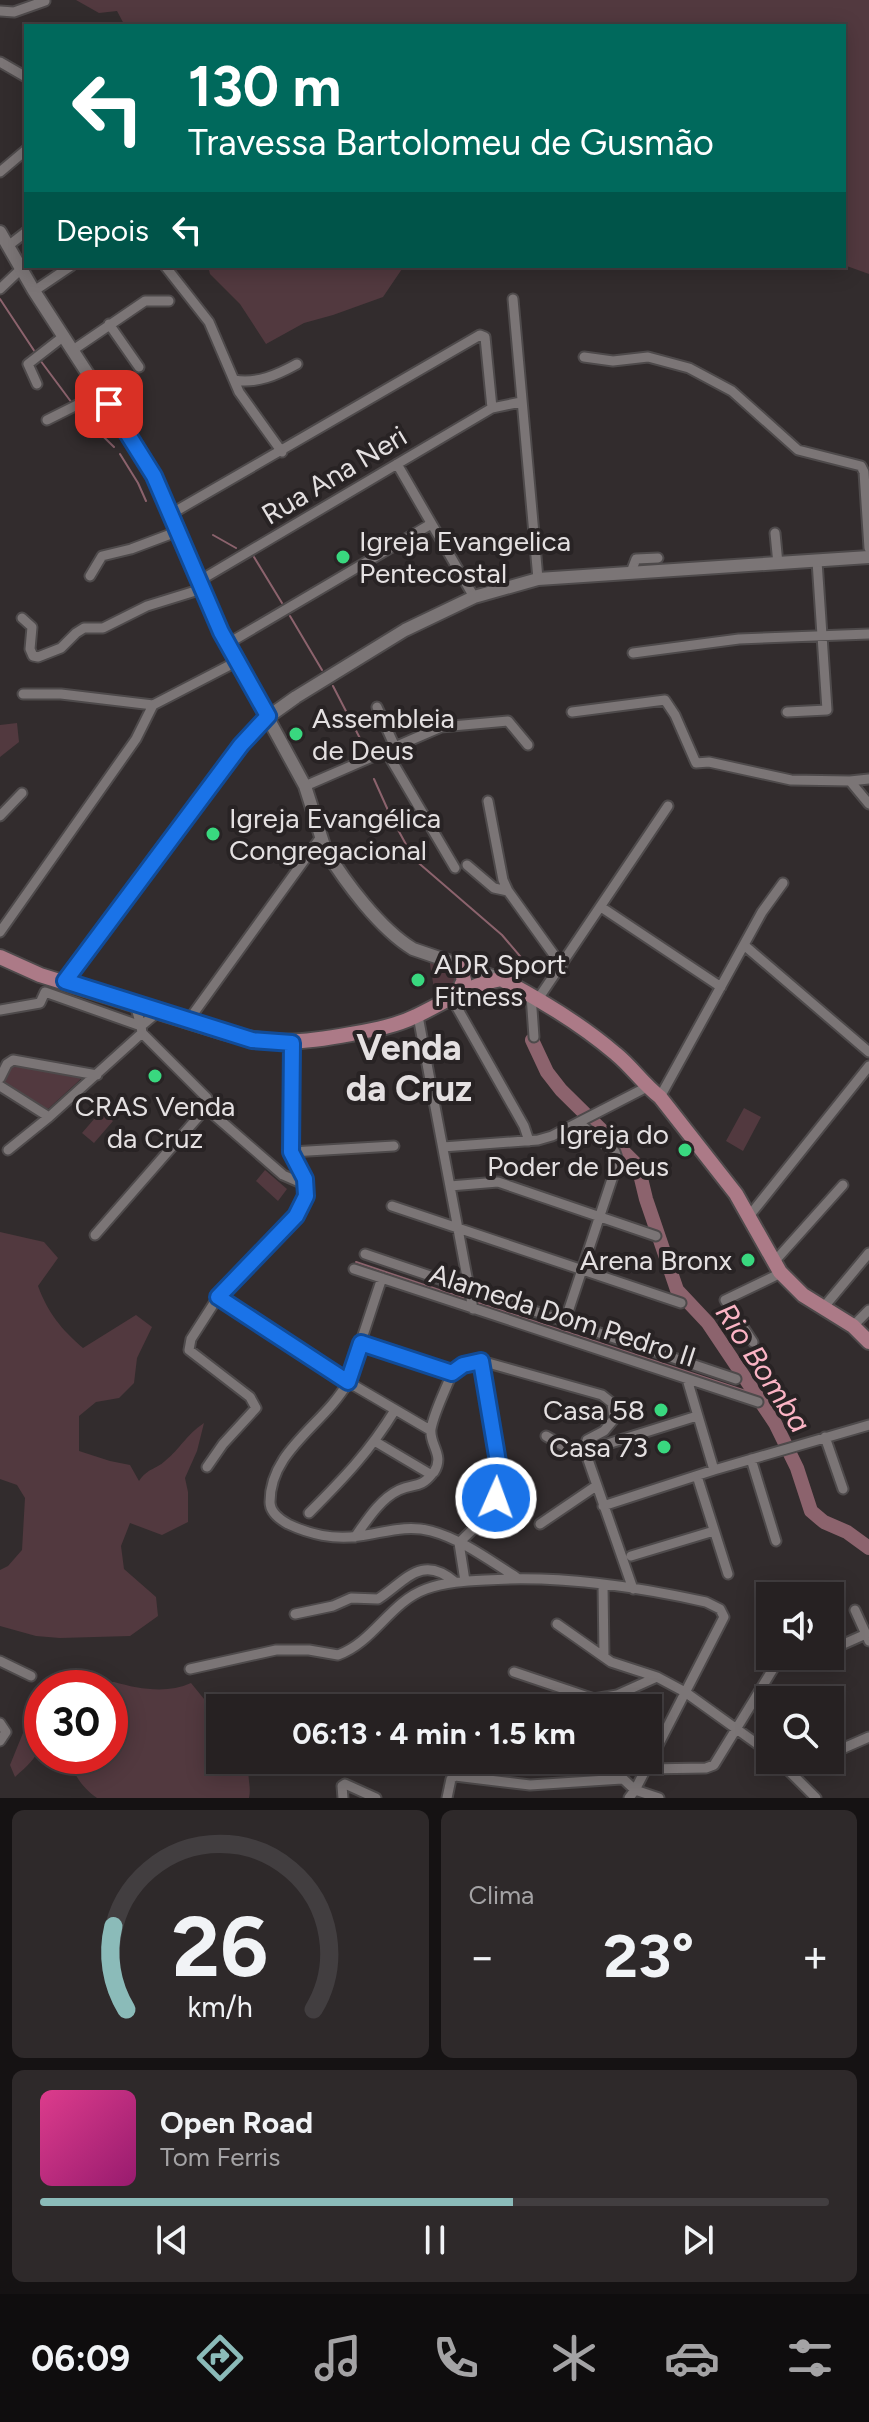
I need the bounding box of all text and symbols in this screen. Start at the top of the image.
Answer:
text: 130 m [188,53,341,120]
icon: left [56,56,160,160]
text: Travessa Bartolomeu de Gusmão [188,121,714,164]
icon: left [165,208,209,252]
text: Depois [56,212,149,249]
pin [75,370,143,438]
icon: arrive [87,382,131,426]
street label: Rua Ana Neri [255,418,413,532]
place label: Igreja Evangelica Pentecostal [359,524,571,590]
marker: Igreja Evangelica Pentecostal [334,548,352,566]
place label: Assembleia de Deus [312,701,455,767]
marker: Assembleia de Deus [287,725,305,743]
place label: Igreja Evangélica Congregacional [229,801,441,867]
marker: Igreja Evangélica Congregacional [204,825,222,843]
place label: ADR Sport Fitness [434,947,567,1013]
marker: ADR Sport Fitness [409,971,427,989]
district label: Venda da Cruz [346,1026,472,1110]
marker: CRAS Venda da Cruz [146,1067,164,1085]
place label: CRAS Venda da Cruz [75,1089,235,1155]
place label: Igreja do Poder de Deus [487,1117,669,1183]
marker: Igreja do Poder de Deus [676,1141,694,1159]
place label: Arena Bronx [580,1243,733,1277]
marker: Arena Bronx [739,1251,757,1269]
street label: Alameda Dom Pedro II [426,1256,700,1374]
water label: Rio Bomba [708,1296,819,1439]
place label: Casa 58 [543,1393,645,1427]
marker: Casa 58 [652,1401,670,1419]
place label: Casa 73 [549,1430,648,1464]
marker: Casa 73 [655,1438,673,1456]
position arrow [454,1456,538,1540]
map controls [756,1582,844,1774]
button: sound [756,1582,844,1670]
speed limit sign: 30 [24,1670,128,1774]
button: search [756,1686,844,1774]
text: 06:13 · 4 min · 1.5 km [292,1715,576,1752]
text: Clima [469,1879,534,1911]
text: 26 [172,1897,268,1997]
text: 23° [603,1920,694,1992]
text: − [469,1930,496,1983]
text: + [802,1930,829,1983]
text: km/h [188,1990,253,2024]
text: Open Road [160,2104,313,2141]
text: Tom Ferris [160,2141,280,2173]
icon: previous [150,2218,194,2262]
icon: pause [413,2218,457,2262]
icon: next [676,2218,720,2262]
icon: directions [192,2330,248,2386]
icon: music [310,2330,366,2386]
icon: phone [428,2330,484,2386]
icon: climate [546,2330,602,2386]
icon: car [664,2330,720,2386]
icon: filters [782,2330,838,2386]
text: 06:09 [31,2337,130,2380]

